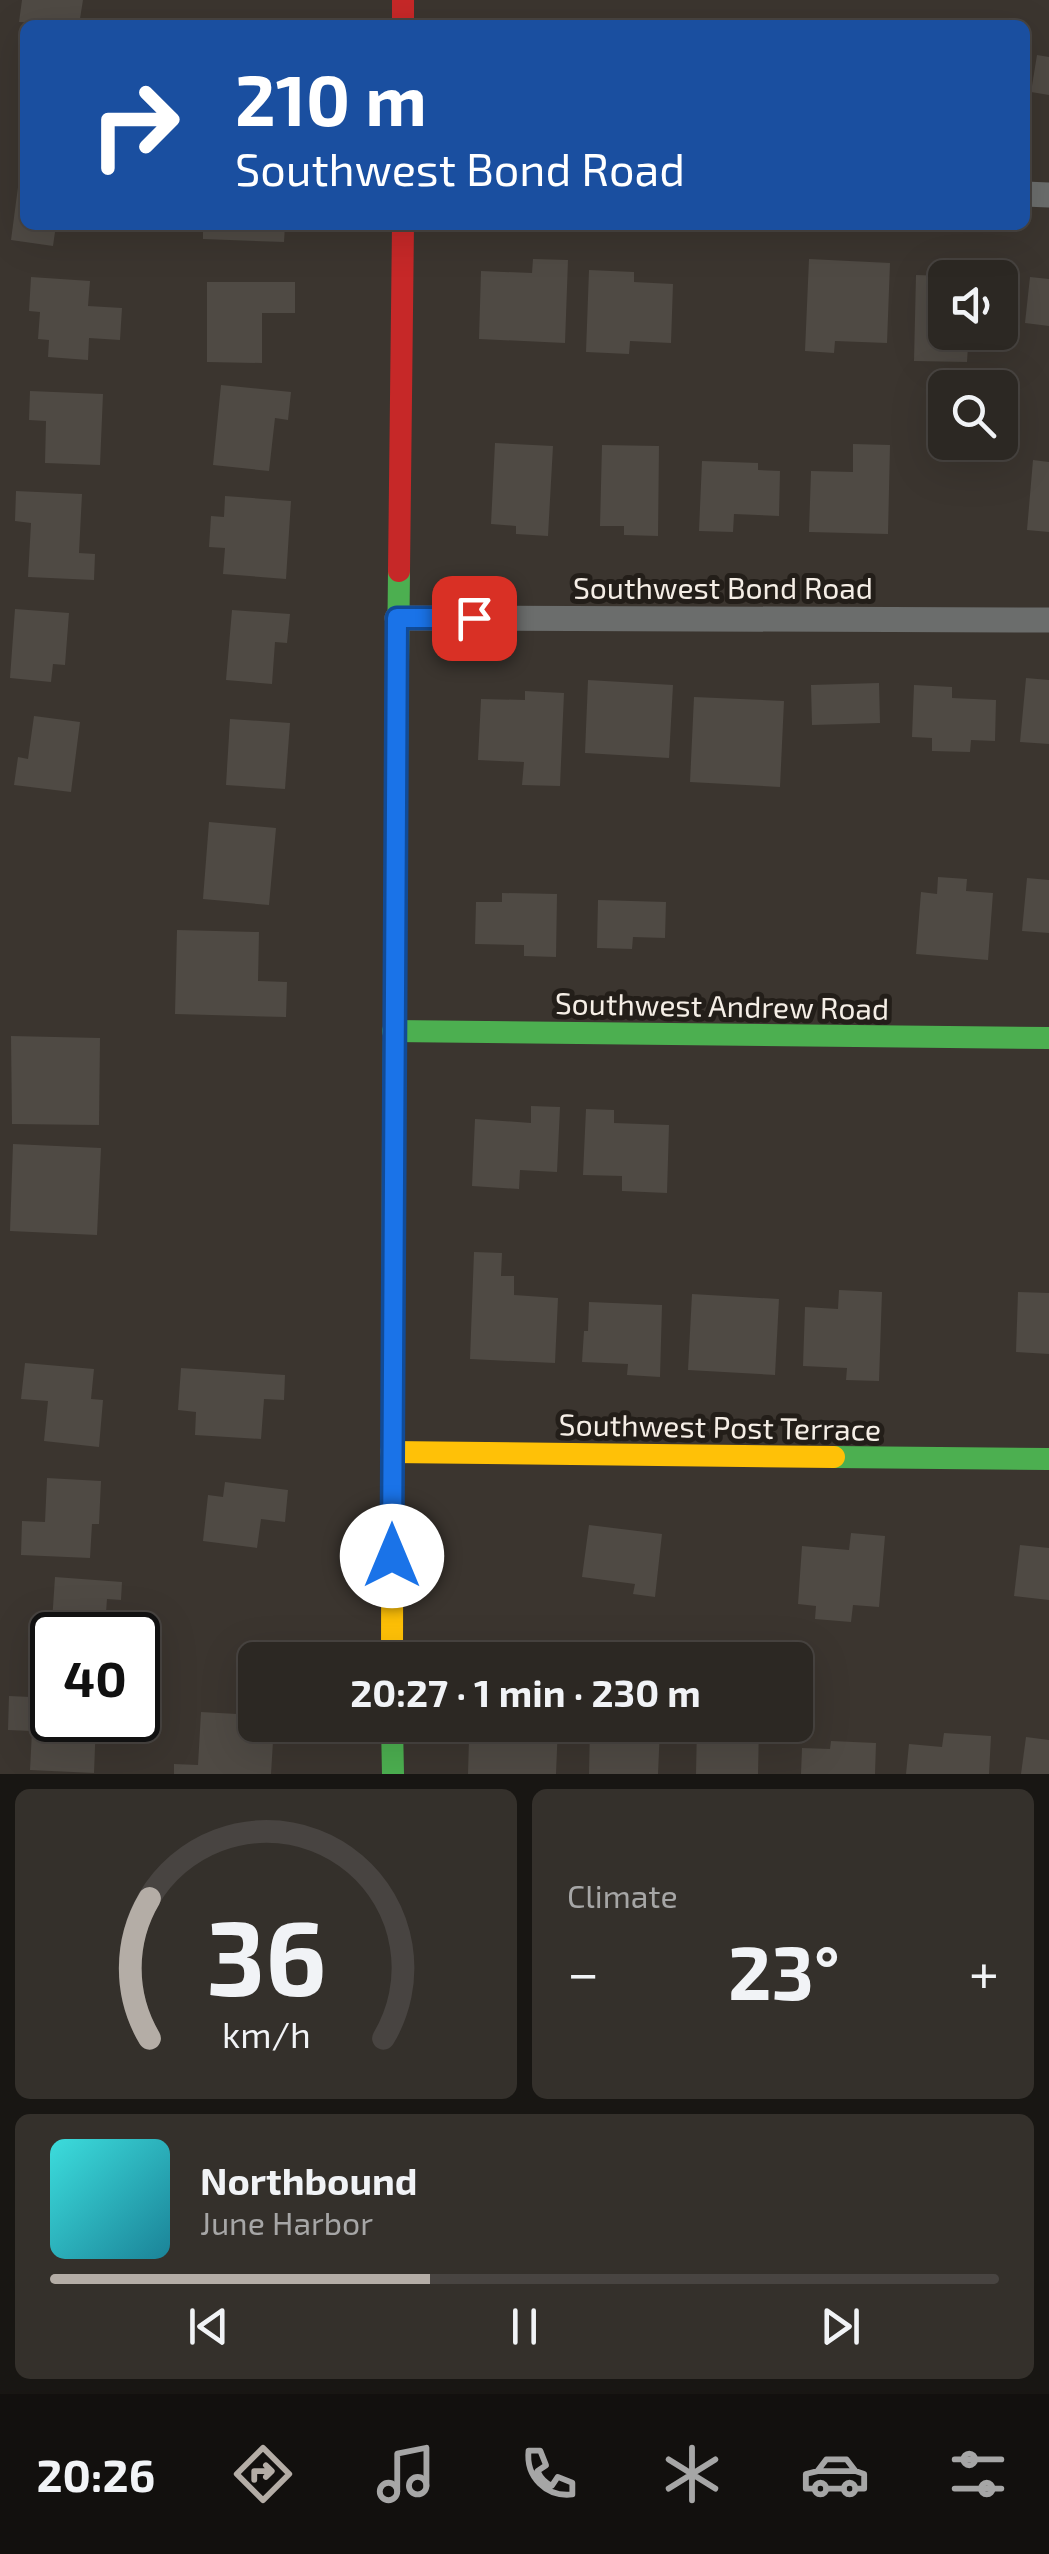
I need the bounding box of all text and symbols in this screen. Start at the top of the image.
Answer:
text: 210 m [235,56,427,140]
icon: right [70,60,200,190]
text: Southwest Bond Road [235,141,685,195]
map controls [928,260,1018,460]
button: sound [928,260,1018,350]
button: search [928,370,1018,460]
street label: Southwest Bond Road [573,569,873,605]
pin [432,576,517,661]
icon: arrive [447,591,502,646]
street label: Southwest Andrew Road [555,984,889,1026]
street label: Southwest Post Terrace [558,1405,882,1447]
position arrow [340,1504,444,1608]
speed limit sign: 40 [30,1612,160,1742]
text: 20:27 · 1 min · 230 m [350,1669,701,1715]
text: Climate [567,1876,678,1914]
text: 36 [206,1892,326,2017]
text: 23° [728,1925,840,2015]
text: − [567,1938,599,2004]
text: + [969,1938,999,2004]
text: km/h [222,2012,310,2055]
text: Northbound [200,2157,418,2203]
text: June Harbor [200,2203,373,2241]
icon: previous [181,2299,236,2354]
icon: pause [497,2299,552,2354]
icon: next [813,2299,868,2354]
icon: directions [228,2439,298,2509]
icon: music [371,2439,441,2509]
icon: phone [514,2439,584,2509]
icon: climate [657,2439,727,2509]
icon: car [800,2439,870,2509]
icon: filters [943,2439,1013,2509]
text: 20:26 [36,2447,155,2501]

